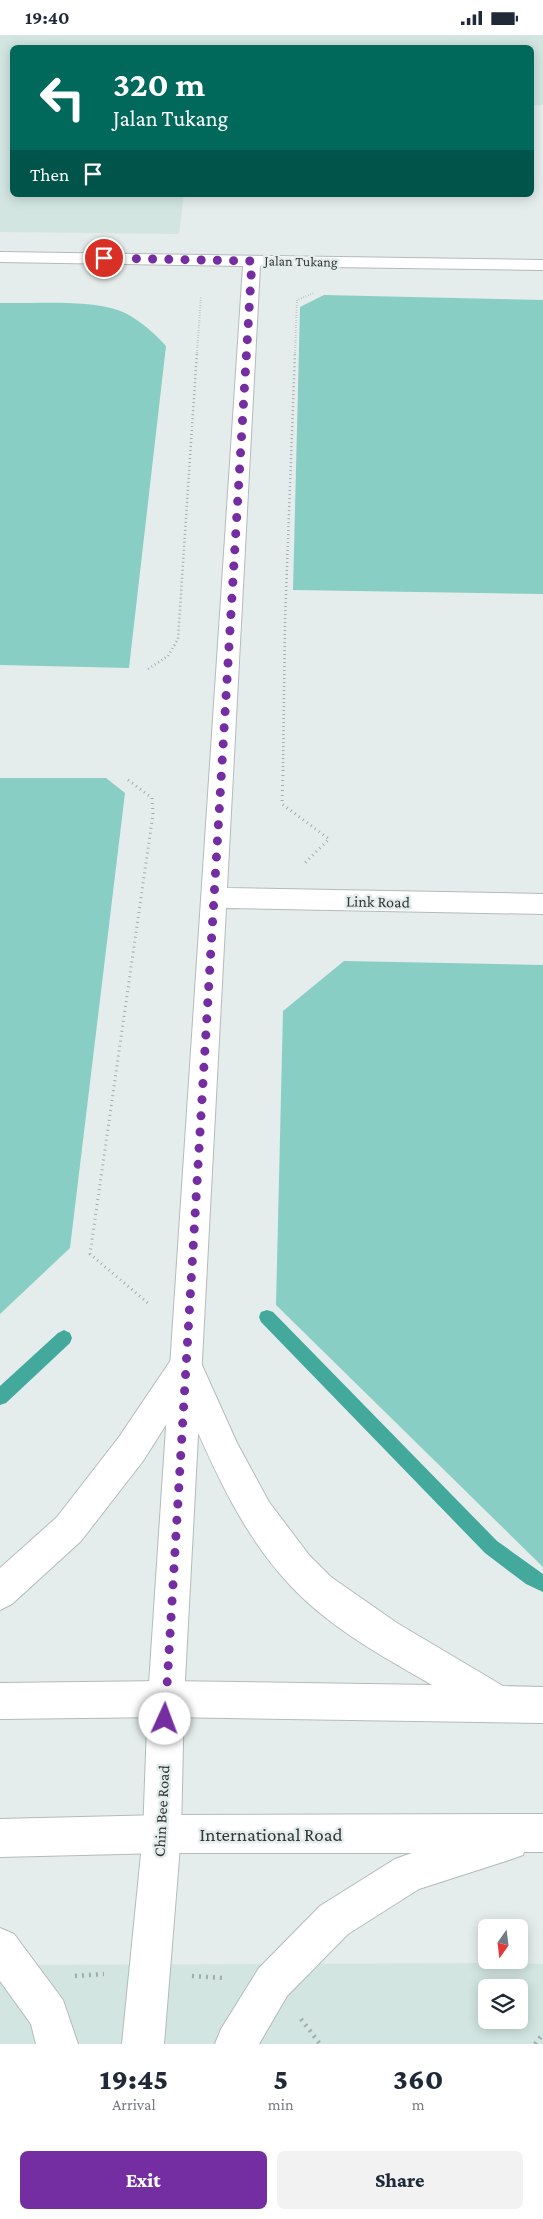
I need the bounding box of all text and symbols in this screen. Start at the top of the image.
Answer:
text: 19:40 [25,7,70,28]
icon: left [30,65,95,130]
text: 320 m [113,65,205,104]
text: Jalan Tukang [113,106,228,131]
icon: arrive [79,160,107,188]
text: Then [30,164,69,185]
pin [83,237,125,279]
icon: arrive [90,244,118,272]
street label: Jalan Tukang [262,252,338,270]
street label: Link Road [346,892,411,911]
position arrow [138,1692,190,1744]
street label: Chin Bee Road [151,1764,172,1857]
street label: International Road [200,1824,342,1845]
north arrow [478,1919,528,1969]
map controls [478,1919,528,2029]
button: layers [478,1979,528,2029]
text: 19:45 [100,2062,168,2095]
text: 5 [273,2062,288,2095]
text: 360 [393,2062,443,2095]
text: Arrival [112,2096,156,2113]
text: min [268,2096,294,2113]
text: m [412,2096,425,2113]
button: Exit [20,2151,267,2209]
button: Share [277,2151,523,2209]

